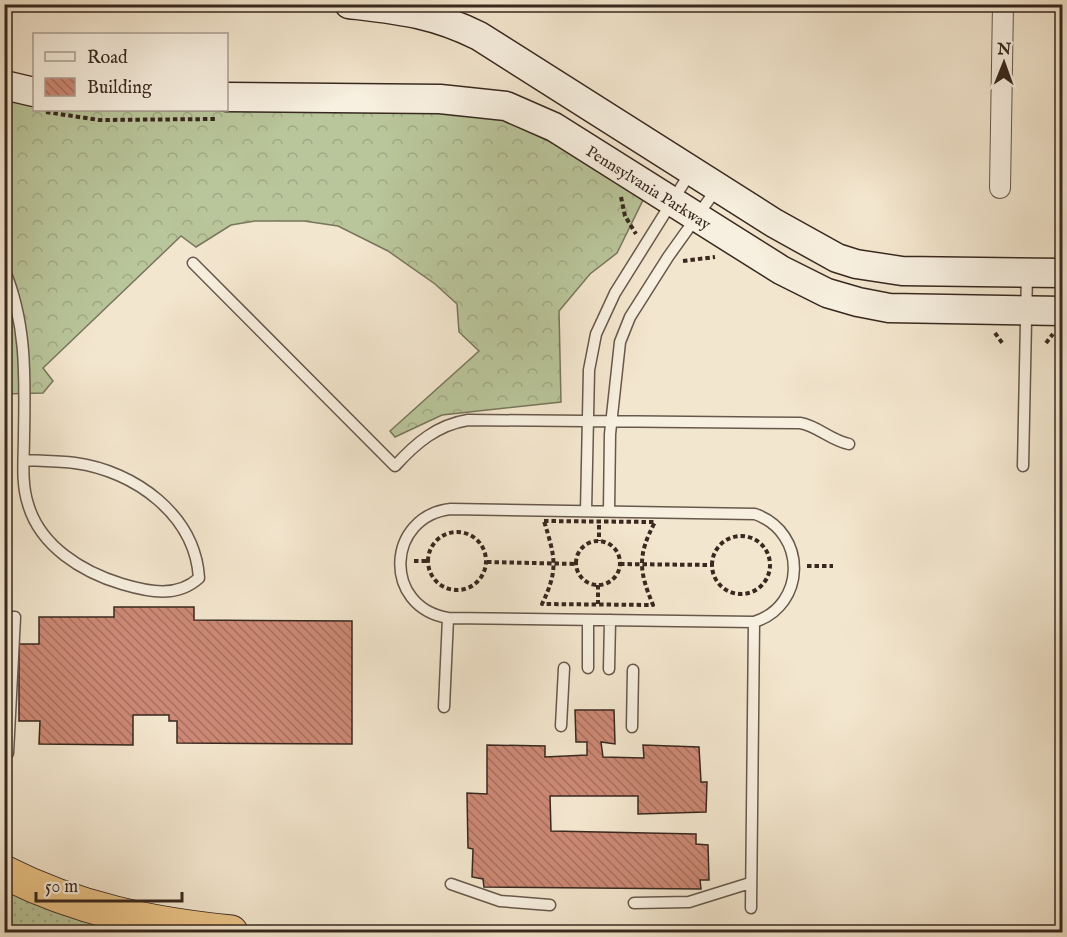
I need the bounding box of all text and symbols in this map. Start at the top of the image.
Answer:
legend [33,33,228,111]
north arrow [974,33,1034,93]
text: N [996,40,1011,60]
text: Road [87,47,128,70]
text: Building [87,77,152,100]
street label: Pennsylvania Parkway [582,142,714,235]
scale bar [36,865,182,903]
text: 50 m [45,876,78,899]

